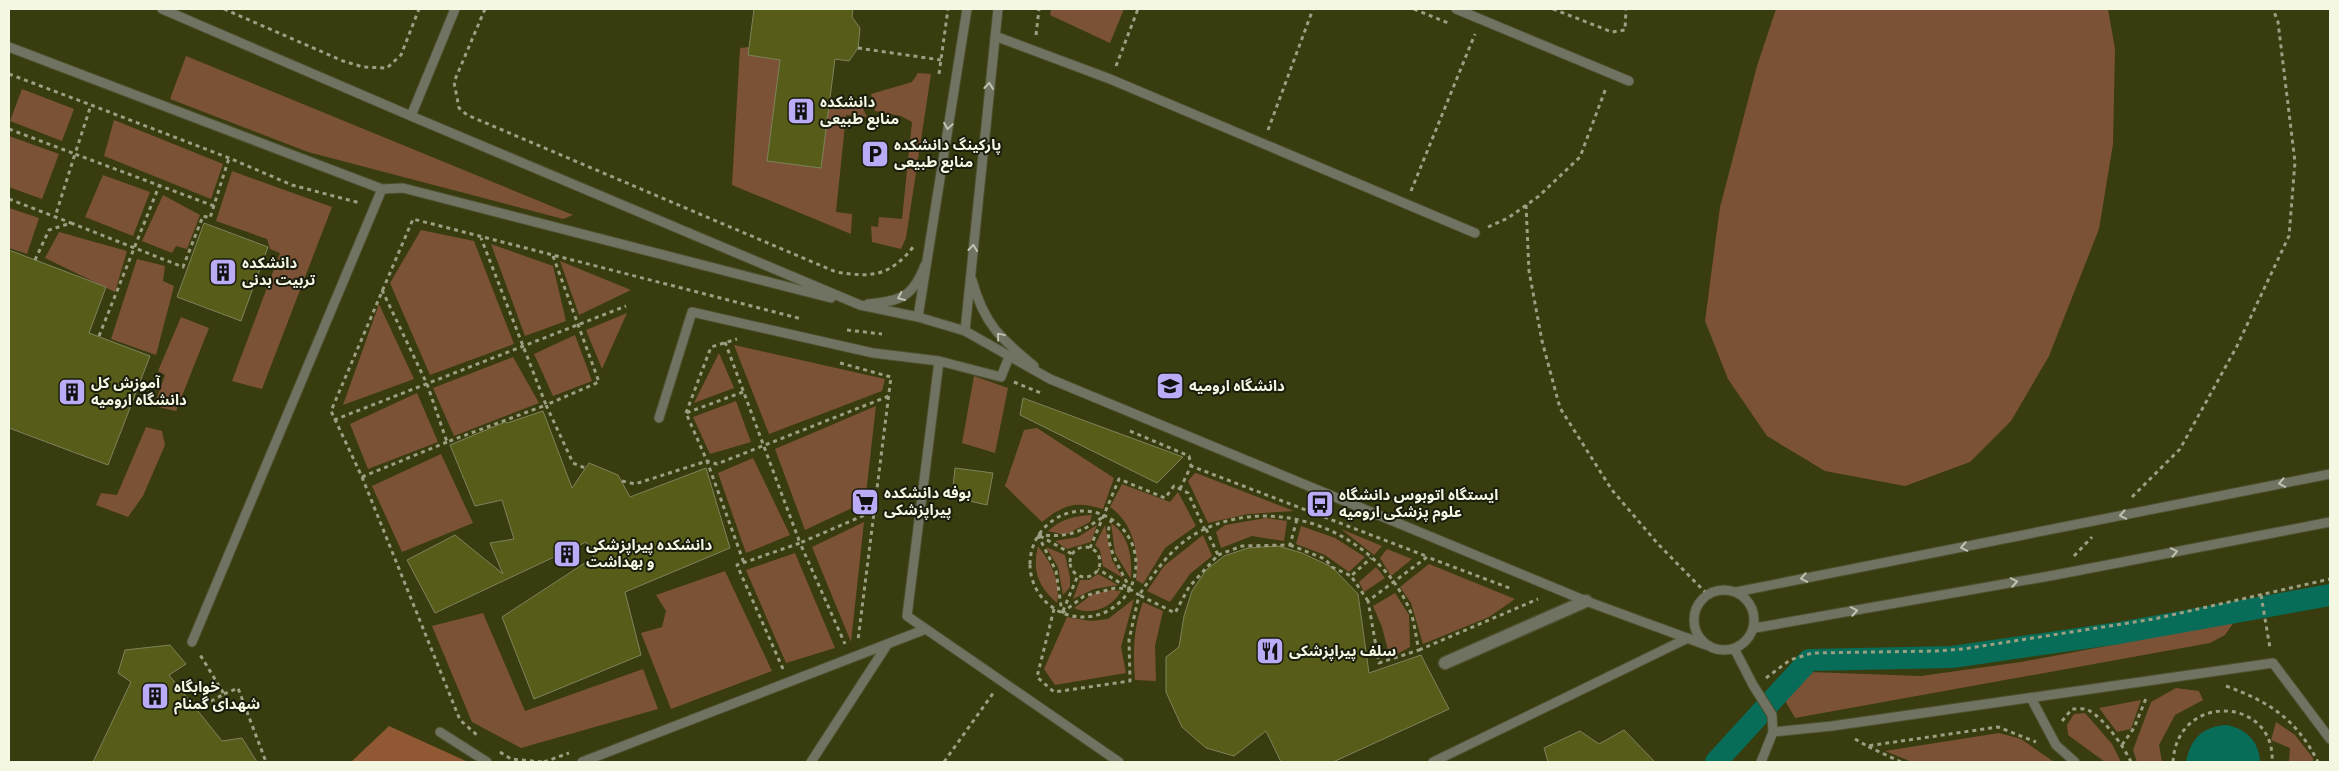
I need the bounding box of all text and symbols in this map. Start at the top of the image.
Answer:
one-way arrow [984,82,995,90]
place label: دانشکده منابع طبیعی [820,92,899,130]
building icon: دانشکده منابع طبیعی [786,96,816,126]
one-way arrow [943,122,954,130]
place label: پارکینگ دانشکده منابع طبیعی [894,135,1001,173]
parking icon: پارکینگ دانشکده منابع طبیعی [860,139,890,169]
one-way arrow [967,244,978,252]
place label: دانشکده تربیت بدنی [242,253,316,290]
building icon: دانشکده تربیت بدنی [208,257,238,287]
one-way arrow [897,291,906,301]
one-way arrow [997,333,1005,342]
school or university icon: دانشگاه ارومیه [1155,371,1185,401]
place label: آموزش کل دانشگاه ارومیه [91,373,187,410]
place label: دانشگاه ارومیه [1189,376,1285,396]
building icon: آموزش کل دانشگاه ارومیه [57,377,87,407]
one-way arrow [2278,478,2287,488]
place label: بوفه دانشکده پیراپزشکی [884,483,971,520]
place label: ایستگاه اتوبوس دانشگاه علوم پزشکی ارومیه [1339,485,1498,523]
supermarket icon: بوفه دانشکده پیراپزشکی [850,487,880,517]
bus stop icon: ایستگاه اتوبوس دانشگاه علوم پزشکی ارومیه [1305,489,1335,519]
one-way arrow [2119,509,2127,520]
place label: دانشکده پیراپزشکی و بهداشت [586,535,712,572]
building icon: دانشکده پیراپزشکی و بهداشت [552,539,582,569]
one-way arrow [1959,541,1968,551]
one-way arrow [2169,547,2178,558]
one-way arrow [1800,572,1809,583]
one-way arrow [2010,577,2019,588]
one-way arrow [1850,606,1859,616]
restaurant icon: سلف پیراپزشکی [1255,636,1285,666]
place label: سلف پیراپزشکی [1289,641,1396,661]
place label: خوابگاه شهدای گمنام [174,677,260,715]
building icon: خوابگاه شهدای گمنام [140,681,170,711]

